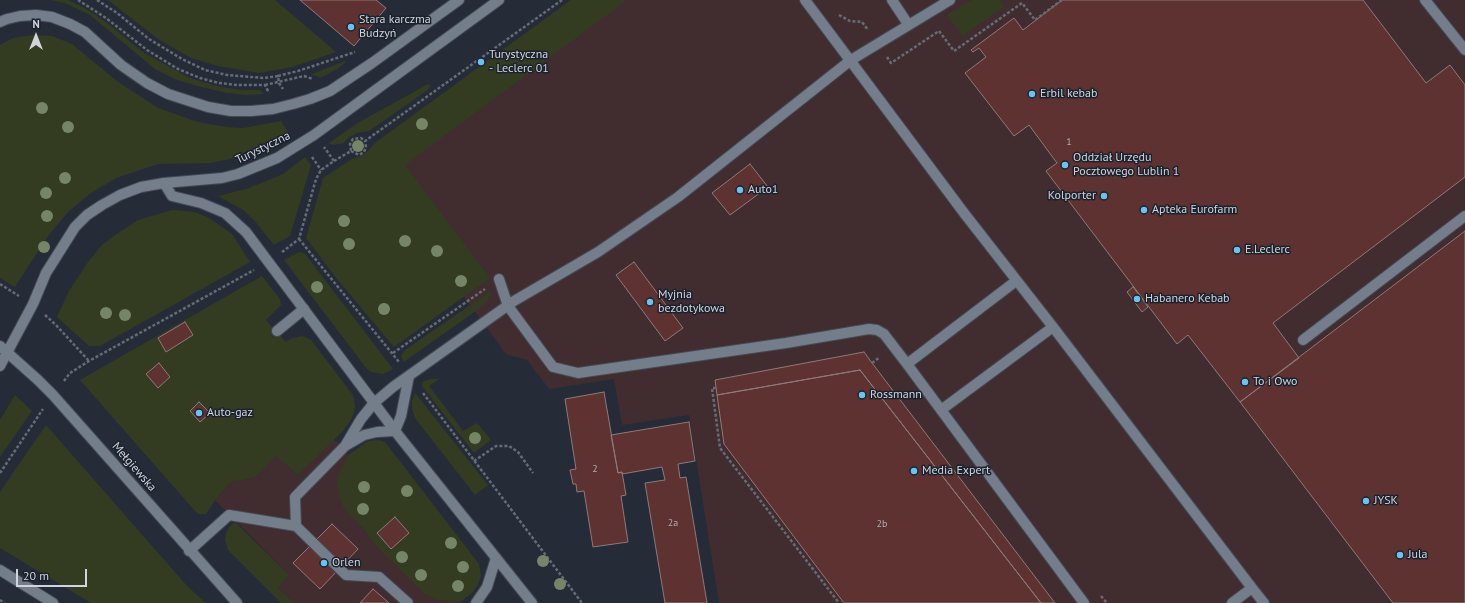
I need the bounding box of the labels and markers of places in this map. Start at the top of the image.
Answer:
place label: Stara karczma Budzyń [359,13,431,41]
marker: Stara karczma Budzyń [346,22,356,32]
place label: Turystyczna - Leclerc 01 [489,48,549,76]
marker: Turystyczna - Leclerc 01 [476,57,486,67]
place label: Erbil kebab [1040,87,1098,101]
marker: Erbil kebab [1027,89,1037,99]
place label: Oddział Urzędu Pocztowego Lublin 1 [1073,151,1179,179]
marker: Oddział Urzędu Pocztowego Lublin 1 [1060,160,1070,170]
place label: Auto1 [748,183,778,197]
marker: Auto1 [735,185,745,195]
place label: Kolporter [1048,189,1096,203]
marker: Kolporter [1099,191,1109,201]
place label: Apteka Eurofarm [1152,203,1237,217]
marker: Apteka Eurofarm [1139,205,1149,215]
place label: E.Leclerc [1245,243,1290,257]
marker: E.Leclerc [1232,245,1242,255]
place label: Myjnia bezdotykowa [658,288,725,316]
place label: Habanero Kebab [1145,292,1230,306]
marker: Habanero Kebab [1132,294,1142,304]
marker: Myjnia bezdotykowa [645,297,655,307]
place label: To i Owo [1253,375,1298,389]
marker: To i Owo [1240,377,1250,387]
place label: Rossmann [870,388,922,402]
marker: Rossmann [857,390,867,400]
place label: Auto-gaz [207,406,253,420]
marker: Auto-gaz [194,408,204,418]
place label: Media Expert [922,464,990,478]
marker: Media Expert [909,466,919,476]
place label: JYSK [1374,494,1398,508]
marker: JYSK [1361,496,1371,506]
place label: Jula [1408,548,1427,562]
marker: Jula [1395,550,1405,560]
place label: Orlen [332,556,360,570]
marker: Orlen [319,558,329,568]

